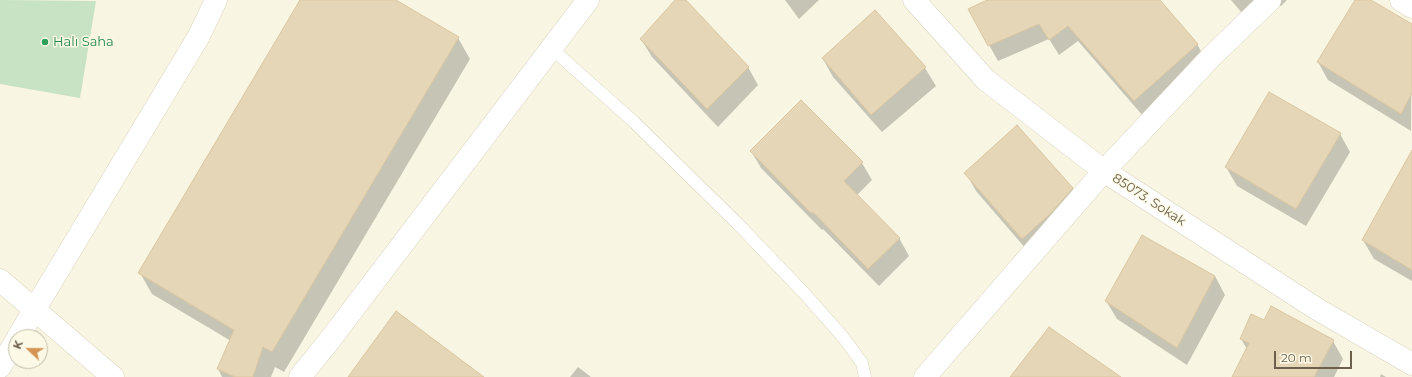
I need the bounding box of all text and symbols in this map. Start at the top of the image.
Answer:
place label: Halı Saha [53,34,114,50]
marker: Halı Saha [40,37,50,47]
street label: 85073. Sokak [1109,170,1189,230]
north arrow [8,329,48,369]
text: K [10,338,26,351]
scale bar [1276,343,1354,369]
text: 20 m [1281,350,1312,365]

